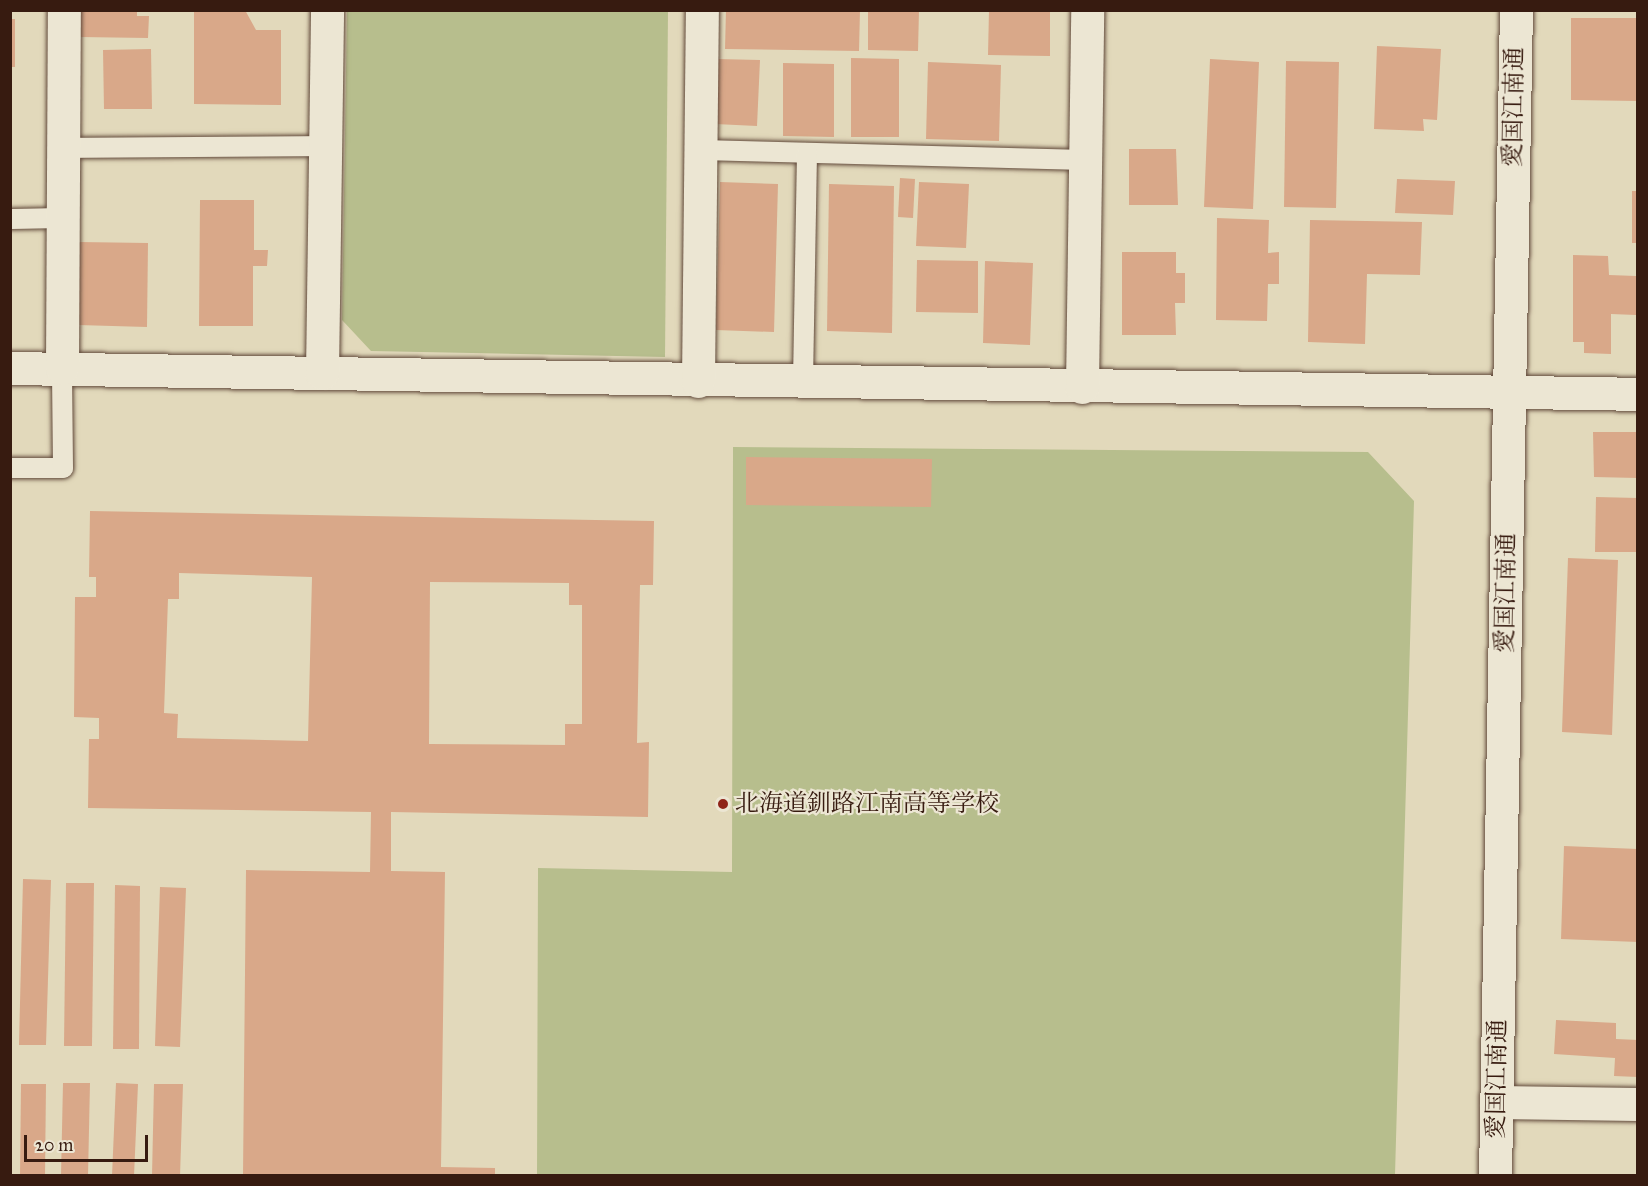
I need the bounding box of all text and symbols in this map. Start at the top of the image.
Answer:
street label: 愛国江南通 [1499,47,1529,167]
street label: 愛国江南通 [1491,533,1521,653]
place label: 北海道釧路江南高等学校 [735,790,999,818]
marker: 北海道釧路江南高等学校 [716,797,730,811]
street label: 愛国江南通 [1482,1019,1512,1139]
scale bar [27,1123,152,1161]
text: 20 m [35,1134,73,1156]

